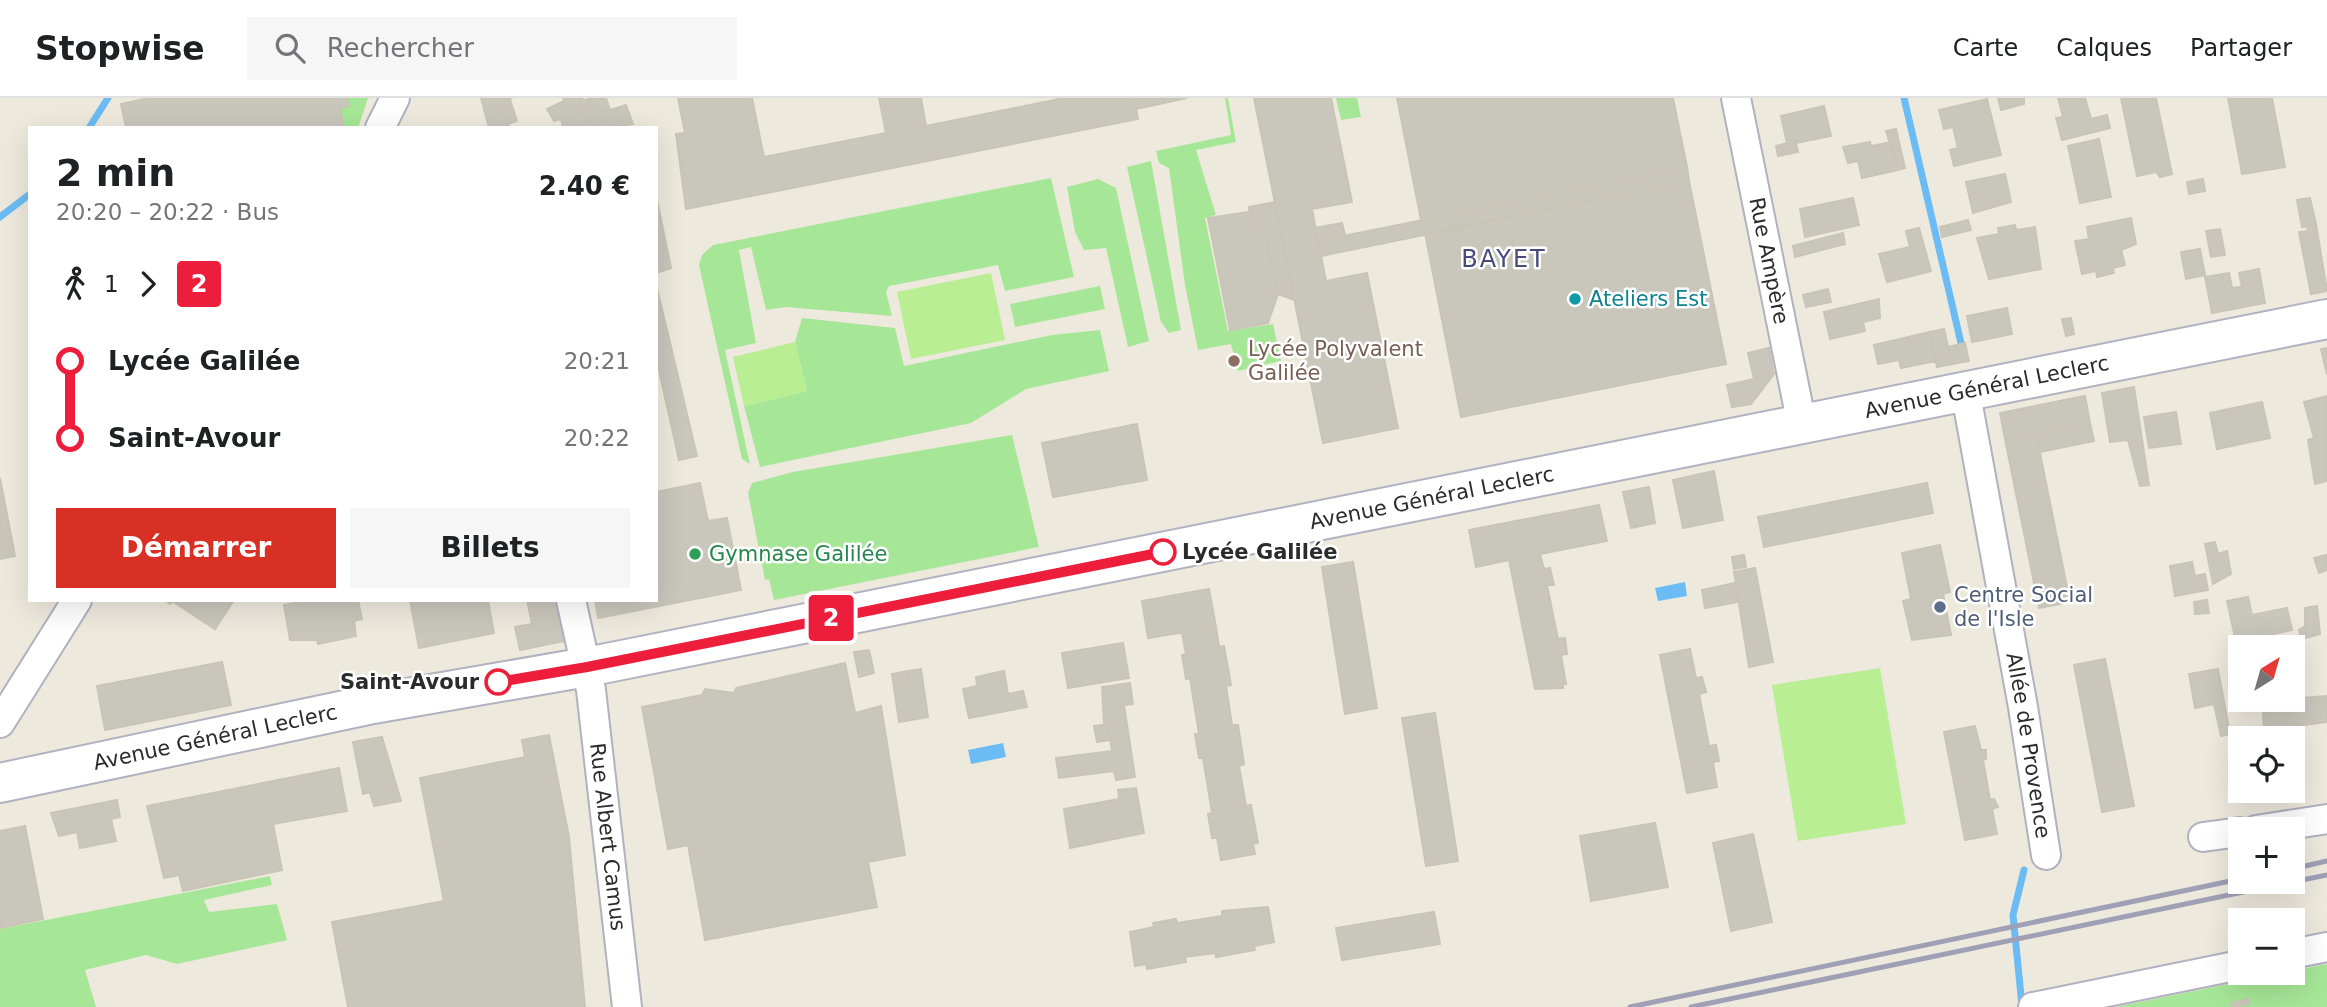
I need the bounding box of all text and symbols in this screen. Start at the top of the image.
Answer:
search box [247,17,737,80]
text: Stopwise [35,29,205,68]
icon: search [271,29,309,67]
text: Rechercher [327,33,474,63]
text: Carte [1953,34,2018,62]
text: Calques [2056,34,2152,62]
text: Partager [2190,34,2292,62]
text: 2 min [56,151,175,195]
text: 2.40 € [539,171,630,201]
street label: Rue Ampère [1744,195,1793,326]
text: 20:20 – 20:22 · Bus [56,199,279,225]
district label: BAYET [1461,245,1547,273]
icon: walk [56,265,94,303]
icon: forward [129,265,167,303]
text: 2 [191,270,207,298]
text: 1 [104,271,119,297]
place label: Ateliers Est [1589,287,1707,311]
marker: Ateliers Est [1567,291,1583,307]
place label: Lycée Polyvalent Galilée [1248,337,1423,385]
text: Lycée Galilée [108,346,300,376]
text: 20:21 [564,348,630,374]
street label: Avenue Général Leclerc [1863,351,2111,423]
marker: Lycée Polyvalent Galilée [1226,353,1242,369]
text: Saint-Avour [108,423,280,453]
text: 20:22 [564,425,630,451]
street label: Avenue Général Leclerc [1308,462,1556,534]
button: Démarrer [56,508,336,588]
button: Billets [350,508,630,588]
marker: Lycée Galilée [1150,539,1176,565]
place label: Lycée Galilée [1182,540,1337,564]
place label: Gymnase Galilée [709,542,887,566]
marker: Gymnase Galilée [687,546,703,562]
place label: Centre Social de l'Isle [1954,583,2093,631]
line badge: 2 [808,595,854,641]
marker: Centre Social de l'Isle [1932,599,1948,615]
text: 2 [823,604,839,632]
north arrow [2228,635,2305,712]
map controls [2228,635,2305,985]
street label: Allée de Provence [2001,650,2055,840]
marker: Saint-Avour [485,669,511,695]
place label: Saint-Avour [340,670,480,694]
street label: Avenue Général Leclerc [91,700,339,775]
button: locate [2228,726,2305,803]
street label: Rue Albert Camus [585,742,630,932]
button: + [2228,817,2305,894]
button: − [2228,908,2305,985]

